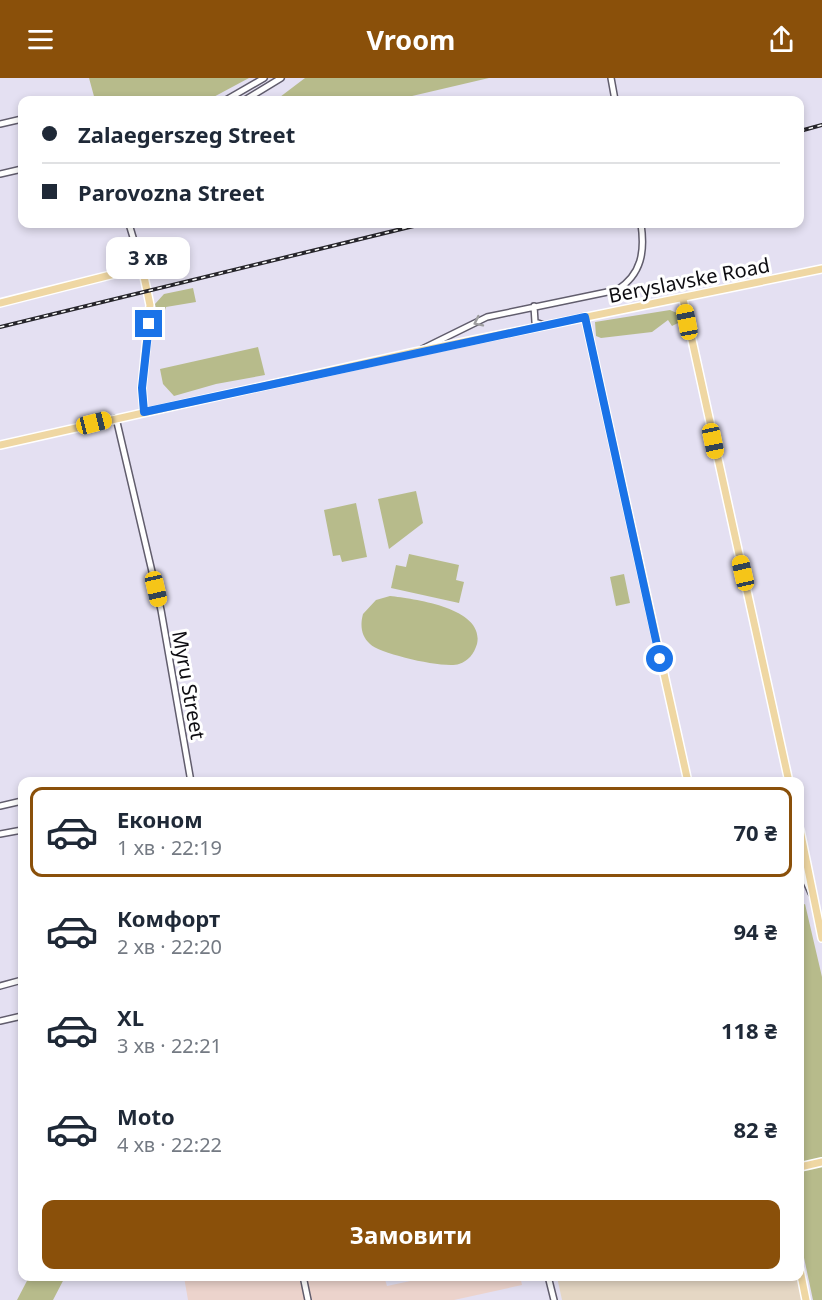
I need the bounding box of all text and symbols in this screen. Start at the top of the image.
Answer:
text: Vroom [367,21,455,58]
icon: menu [24,23,57,56]
icon: share [765,23,798,56]
text: Zalaegerszeg Street [78,119,295,149]
text: Parovozna Street [78,177,265,207]
callout: 3 хв [107,237,191,279]
text: 3 хв [128,244,168,271]
street label: Beryslavske Road [606,251,772,309]
car [675,303,699,341]
route end [135,310,162,337]
one-way arrow [473,314,484,326]
car [74,410,114,436]
car [700,422,726,460]
car [730,553,756,593]
car [143,569,169,609]
street label: Myru Street [166,628,212,742]
route start [646,645,673,672]
text: Економ [117,804,203,834]
icon: car [45,805,99,859]
text: 70 ₴ [734,817,777,847]
text: 1 хв · 22:19 [117,834,222,861]
text: Комфорт [117,903,220,933]
icon: car [45,904,99,958]
text: 94 ₴ [734,916,777,946]
text: 2 хв · 22:20 [117,933,222,960]
text: XL [117,1002,144,1032]
icon: car [45,1003,99,1057]
text: 118 ₴ [721,1015,777,1045]
text: 3 хв · 22:21 [117,1032,222,1059]
text: Moto [117,1101,175,1131]
icon: car [45,1102,99,1156]
text: 82 ₴ [734,1114,777,1144]
text: 4 хв · 22:22 [117,1131,222,1158]
button: Замовити [42,1200,780,1269]

